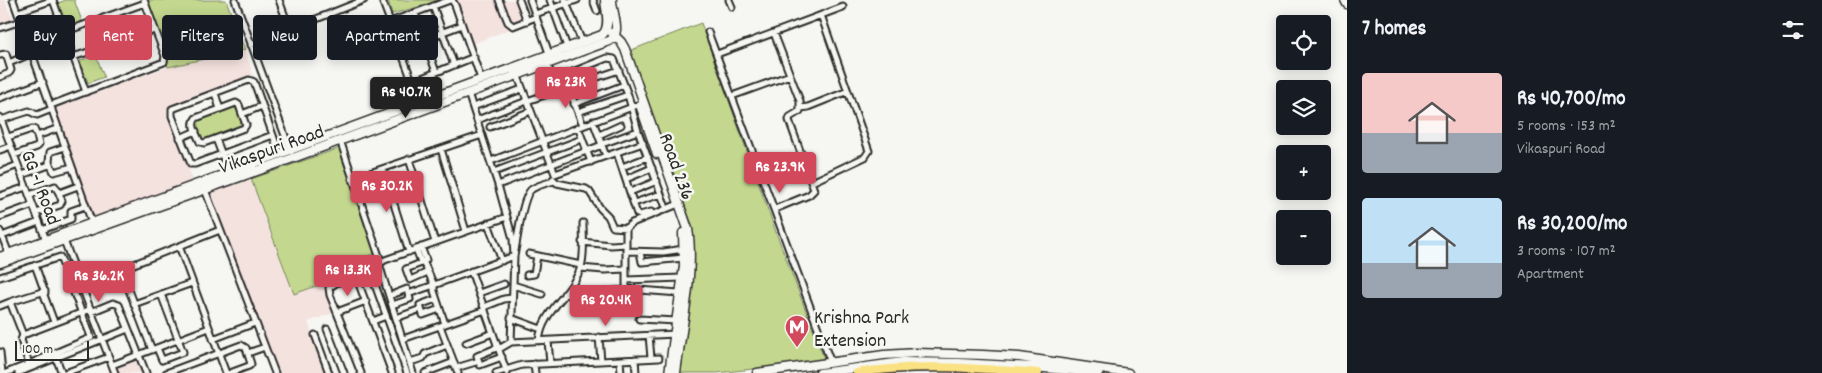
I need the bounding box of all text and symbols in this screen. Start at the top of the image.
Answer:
chip: Buy [15,15,75,60]
chip: Rent [85,15,152,60]
chip: Filters [162,15,243,60]
chip: New [253,15,317,60]
chip: Apartment [327,15,438,60]
map controls [1276,15,1331,265]
button: locate [1276,15,1331,70]
text: 7 homes [1362,15,1426,45]
icon: filters [1779,16,1807,44]
pin: Rs 23K [525,66,607,109]
text: Rs 23K [546,71,586,94]
pin: Rs 40.7K [354,76,458,119]
button: layers [1276,80,1331,135]
text: Rs 40.7K [381,81,431,104]
text: Rs 40,700/mo [1517,85,1626,115]
icon: home [1402,93,1462,153]
text: 5 rooms · 153 m² [1517,115,1615,138]
street label: Vikaspuri Road [215,119,329,183]
street label: Road 236 [650,130,700,204]
text: Vikaspuri Road [1517,138,1605,161]
button: + [1276,145,1331,200]
street label: GG -1 Road [12,147,66,229]
pin: Rs 23.9K [728,152,832,194]
text: Rs 23.9K [755,156,805,179]
pin: Rs 30.2K [335,170,439,213]
text: Rs 30.2K [361,175,413,198]
button: − [1276,210,1331,265]
text: Rs 30,200/mo [1517,210,1627,240]
icon: home [1402,218,1462,278]
text: 3 rooms · 107 m² [1517,240,1616,263]
pin: Rs 13.3K [296,254,400,297]
text: Rs 13.3K [325,259,371,282]
pin: Rs 36.2K [47,260,151,303]
text: Apartment [1517,263,1584,286]
text: Rs 36.2K [74,265,124,288]
pin: Rs 20.4K [554,284,658,327]
text: Rs 20.4K [581,289,631,312]
place label: Krishna Park Extension [814,305,909,356]
metro station icon: Krishna Park Extension [784,314,810,348]
scale bar [15,338,89,361]
text: 100 m [22,340,53,360]

